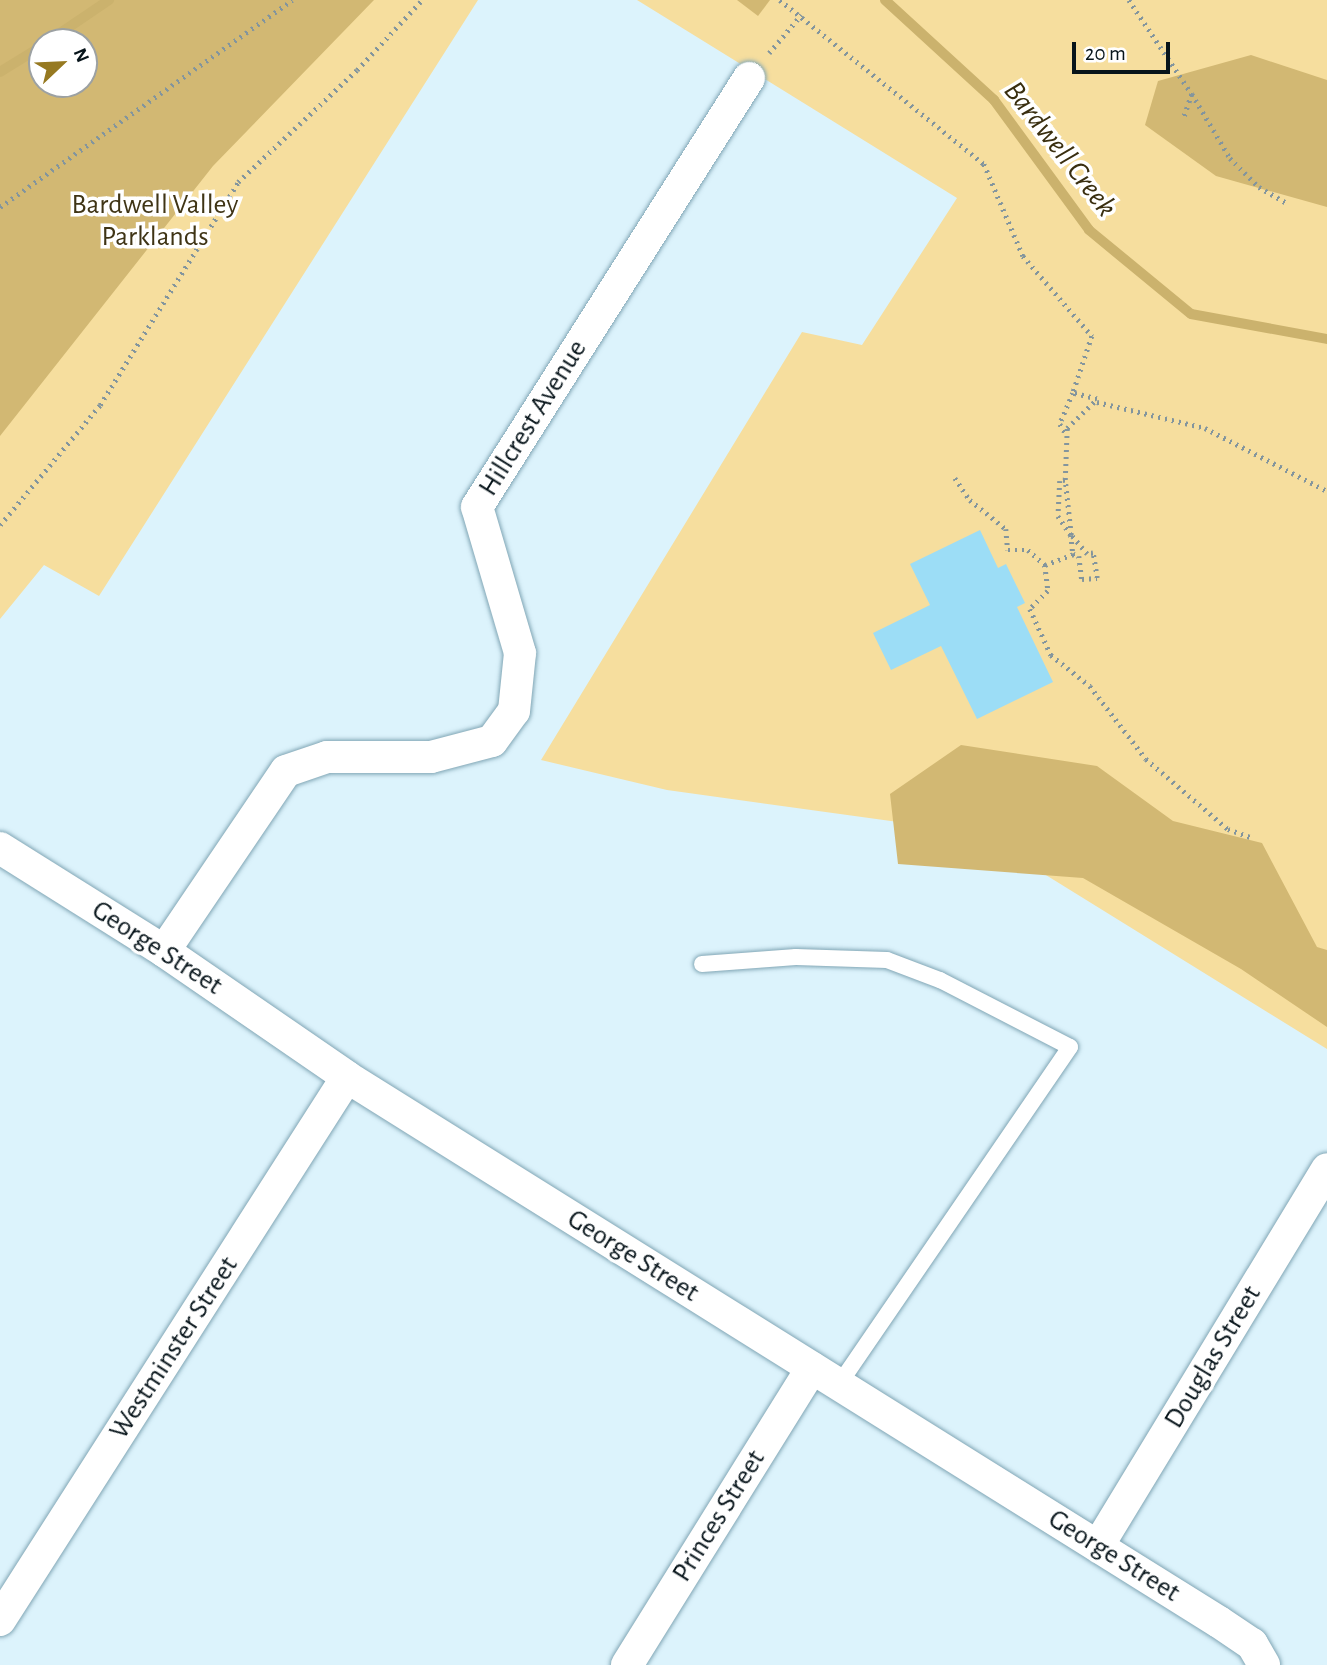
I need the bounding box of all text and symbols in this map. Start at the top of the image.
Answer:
north arrow [28,28,98,98]
scale bar [1075,28,1173,72]
text: 20 m [1085,43,1126,64]
text: N [70,46,92,65]
water label: Bardwell Creek [996,74,1124,224]
park label: Bardwell Valley Parklands [72,188,238,254]
street label: Hillcrest Avenue [472,334,594,502]
street label: George Street [85,893,229,1003]
street label: George Street [561,1202,705,1310]
street label: Westminster Street [102,1250,246,1446]
street label: Douglas Street [1157,1280,1269,1434]
street label: Princes Street [665,1444,773,1588]
street label: George Street [1042,1502,1186,1610]

